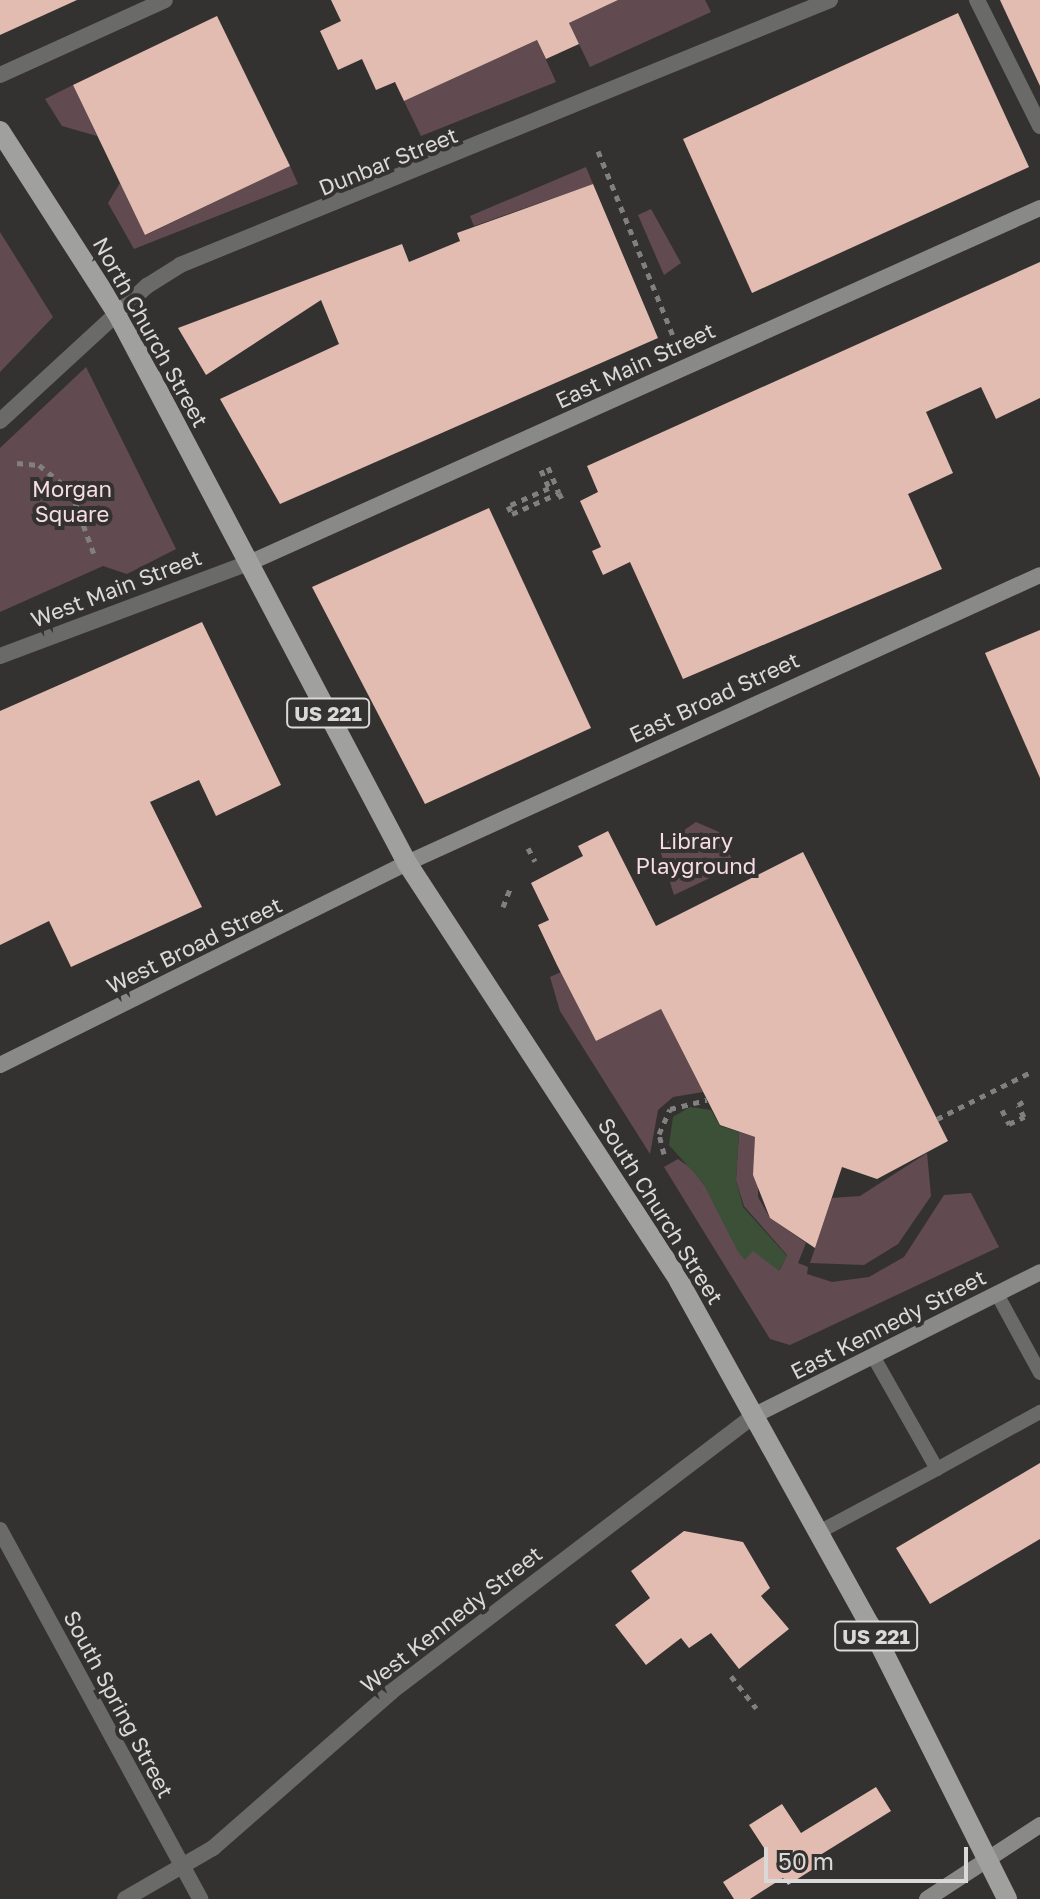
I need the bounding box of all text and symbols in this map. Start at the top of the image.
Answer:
street label: Dunbar Street [315,121,461,201]
street label: North Church Street [88,232,214,432]
street label: East Main Street [551,316,719,414]
park label: Morgan Square [32,475,112,526]
street label: West Main Street [27,543,205,633]
street label: East Broad Street [625,646,803,748]
road number: US 221 [286,697,370,729]
park label: Library Playground [636,827,756,878]
street label: West Broad Street [102,891,286,999]
street label: South Church Street [593,1113,729,1309]
street label: East Kennedy Street [786,1263,990,1385]
street label: West Kennedy Street [355,1540,547,1698]
street label: South Spring Street [58,1606,180,1802]
road number: US 221 [834,1620,918,1652]
scale bar [768,1831,972,1881]
text: 50 m [778,1846,834,1875]

